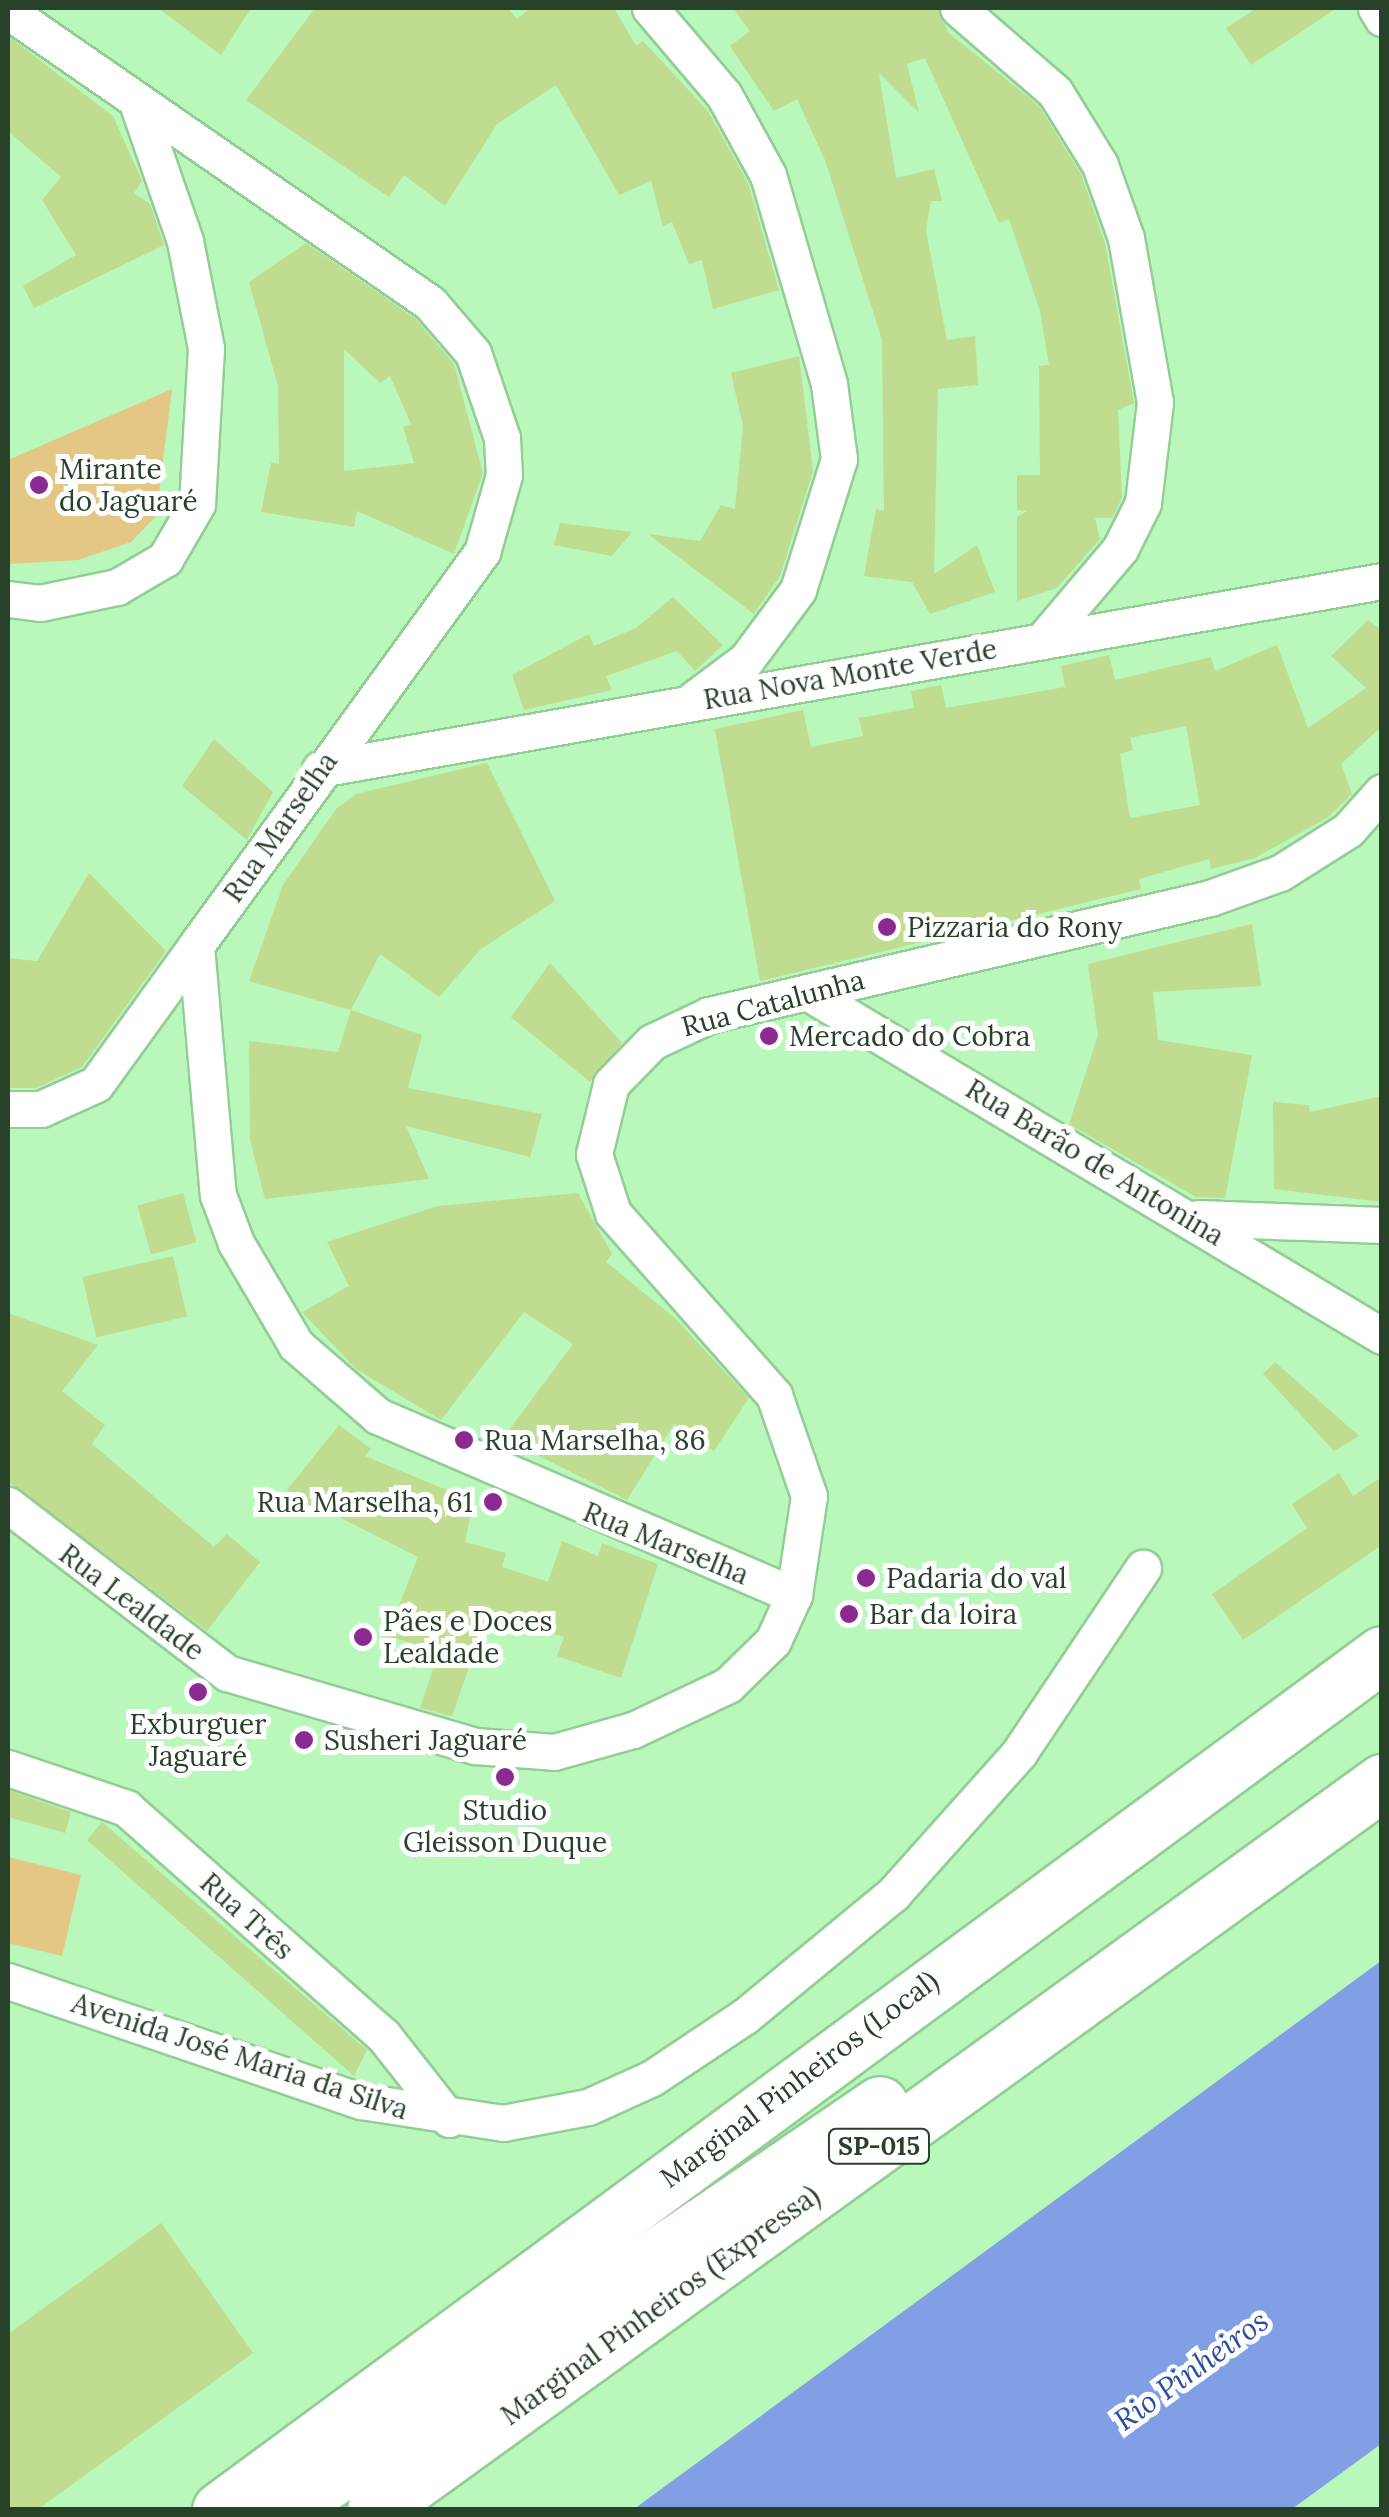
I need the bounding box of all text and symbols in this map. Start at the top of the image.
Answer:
place label: Mirante do Jaguaré [59,452,198,518]
marker: Mirante do Jaguaré [28,474,50,496]
street label: Rua Nova Monte Verde [701,632,999,716]
street label: Rua Marselha [216,746,344,908]
place label: Pizzaria do Rony [907,910,1122,944]
marker: Pizzaria do Rony [876,916,898,938]
street label: Rua Catalunha [678,962,868,1044]
place label: Mercado do Cobra [789,1019,1030,1053]
marker: Mercado do Cobra [758,1025,780,1047]
street label: Rua Barão de Antonina [960,1072,1230,1252]
place label: Rua Marselha, 86 [484,1423,706,1457]
marker: Rua Marselha, 86 [453,1429,475,1451]
place label: Rua Marselha, 61 [257,1485,473,1519]
marker: Rua Marselha, 61 [482,1491,504,1513]
street label: Rua Marselha [578,1495,754,1591]
street label: Rua Lealdade [53,1537,211,1667]
place label: Padaria do val [886,1561,1067,1595]
marker: Padaria do val [855,1567,877,1589]
place label: Bar da loira [869,1597,1017,1631]
marker: Bar da loira [838,1603,860,1625]
place label: Pães e Doces Lealdade [383,1604,552,1670]
marker: Pães e Doces Lealdade [352,1626,374,1648]
marker: Exburguer Jaguaré [187,1681,209,1703]
place label: Exburguer Jaguaré [130,1707,266,1773]
place label: Susheri Jaguaré [324,1723,527,1757]
marker: Susheri Jaguaré [293,1729,315,1751]
marker: Studio Gleisson Duque [494,1766,516,1788]
place label: Studio Gleisson Duque [403,1793,607,1859]
street label: Rua Três [194,1865,300,1967]
street label: Marginal Pinheiros (Local) [653,1963,945,2195]
street label: Avenida José Maria da Silva [68,1986,412,2126]
road number: SP-015 [826,2126,932,2166]
street label: Marginal Pinheiros (Expressa) [494,2178,826,2432]
water label: Rio Pinheiros [1107,2302,1275,2438]

